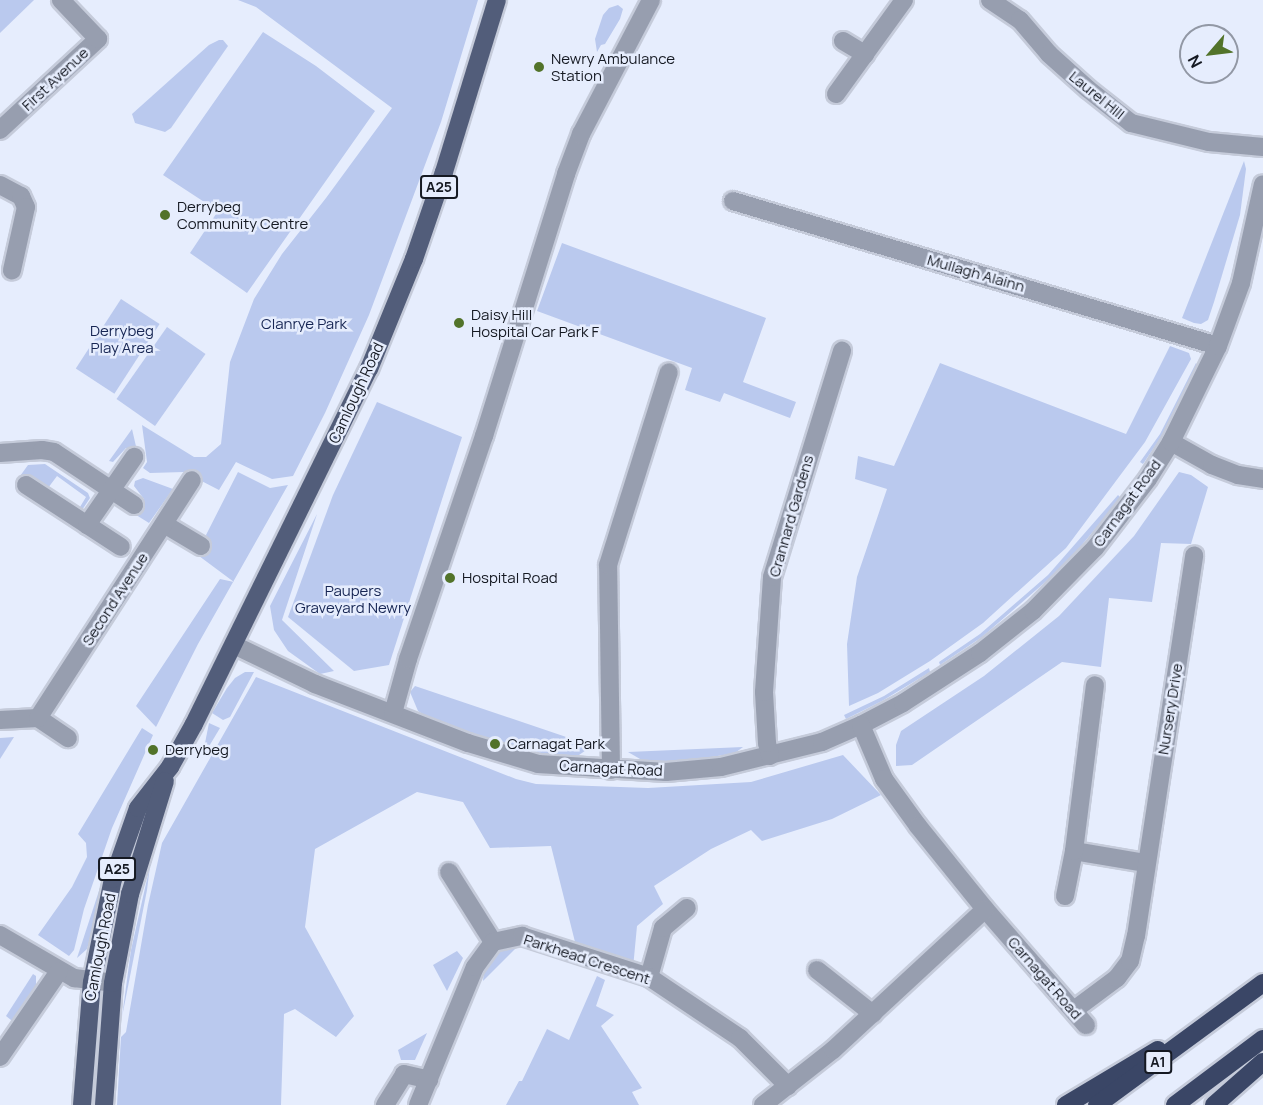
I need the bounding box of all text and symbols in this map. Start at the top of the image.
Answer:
north arrow [1179,24,1239,84]
street label: First Avenue [18,44,92,114]
place label: Newry Ambulance Station [551,49,675,84]
text: N [1182,51,1207,72]
marker: Newry Ambulance Station [532,60,546,74]
street label: Laurel Hill [1066,67,1128,123]
road number: A25 [420,176,458,198]
place label: Derrybeg Community Centre [177,197,308,232]
marker: Derrybeg Community Centre [158,208,172,222]
street label: Mullagh Alainn [925,251,1027,295]
place label: Daisy Hill Hospital Car Park F [471,305,599,340]
park label: Clanrye Park [261,315,347,333]
marker: Daisy Hill Hospital Car Park F [452,316,466,330]
park label: Derrybeg Play Area [90,321,154,356]
street label: Camlough Road [325,340,387,446]
street label: Crannard Gardens [765,453,817,579]
street label: Carnagat Road [1089,456,1165,550]
street label: Second Avenue [78,549,152,649]
place label: Hospital Road [462,569,558,587]
marker: Hospital Road [443,571,457,585]
park label: Paupers Graveyard Newry [295,581,411,616]
street label: Nursery Drive [1154,662,1186,756]
place label: Carnagat Park [507,735,605,753]
marker: Carnagat Park [488,737,502,751]
place label: Derrybeg [165,741,229,759]
marker: Derrybeg [146,743,160,757]
street label: Carnagat Road [559,756,663,780]
road number: A25 [98,858,136,880]
street label: Camlough Road [81,892,119,1002]
street label: Parkhead Crescent [522,930,652,988]
street label: Carnagat Road [1004,933,1086,1023]
road number: A1 [1143,1051,1173,1073]

